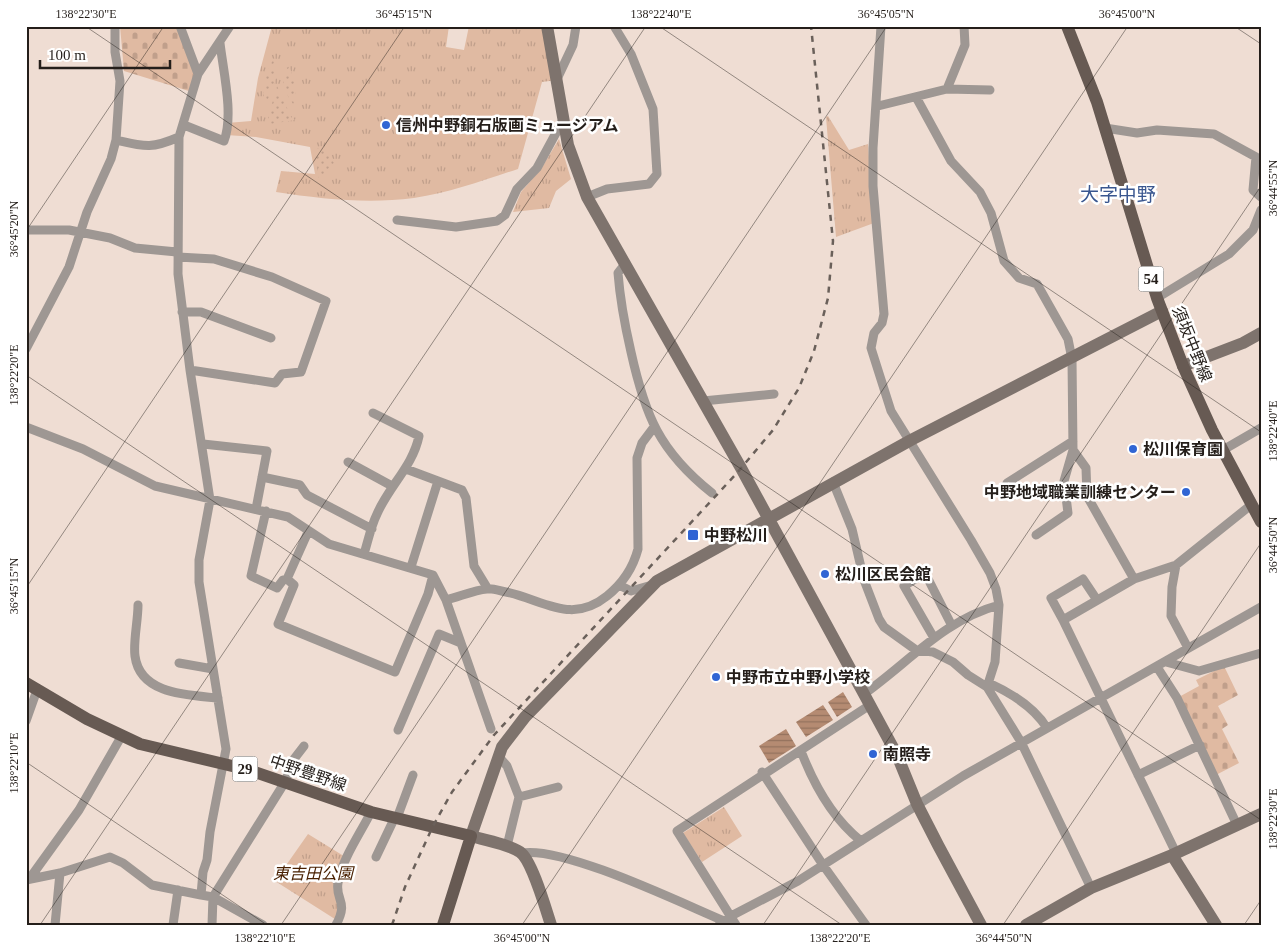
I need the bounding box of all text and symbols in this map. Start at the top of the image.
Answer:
text: 138°22'30"E [55,7,117,21]
text: 36°45'15"N [376,7,433,21]
text: 138°22'40"E [630,7,692,21]
text: 36°45'05"N [858,7,915,21]
text: 36°45'00"N [1099,7,1156,21]
scale bar [40,38,170,70]
text: 100 m [48,47,86,63]
place label: 信州中野銅石版画ミュージアム [395,116,619,134]
marker: 信州中野銅石版画ミュージアム [380,119,392,131]
text: 36°44'55"N [1266,159,1280,216]
district label: 大字中野 [1080,184,1156,205]
text: 36°45'20"N [7,200,21,257]
road number: 54 [1138,266,1164,292]
street label: 須坂中野線 [1169,304,1215,384]
text: 138°22'20"E [7,344,21,406]
text: 138°22'40"E [1266,400,1280,462]
place label: 松川保育園 [1143,441,1223,458]
marker: 松川保育園 [1127,443,1139,455]
place label: 中野地域職業訓練センター [984,483,1176,501]
marker: 中野地域職業訓練センター [1180,486,1192,498]
text: 36°44'50"N [1266,516,1280,573]
place label: 中野松川 [704,527,768,544]
marker: 中野松川 [686,528,700,542]
text: 36°45'15"N [7,557,21,614]
place label: 松川区民会館 [835,566,931,583]
marker: 松川区民会館 [819,568,831,580]
place label: 中野市立中野小学校 [726,669,870,686]
marker: 中野市立中野小学校 [710,671,722,683]
text: 138°22'10"E [7,732,21,794]
place label: 南照寺 [883,746,931,763]
marker: 南照寺 [867,748,879,760]
street label: 中野豊野線 [267,752,349,794]
road number: 29 [232,756,258,782]
text: 138°22'30"E [1266,788,1280,850]
park label: 東吉田公園 [273,865,355,882]
text: 138°22'10"E [234,931,296,945]
text: 36°45'00"N [494,931,551,945]
text: 138°22'20"E [809,931,871,945]
text: 36°44'50"N [976,931,1033,945]

